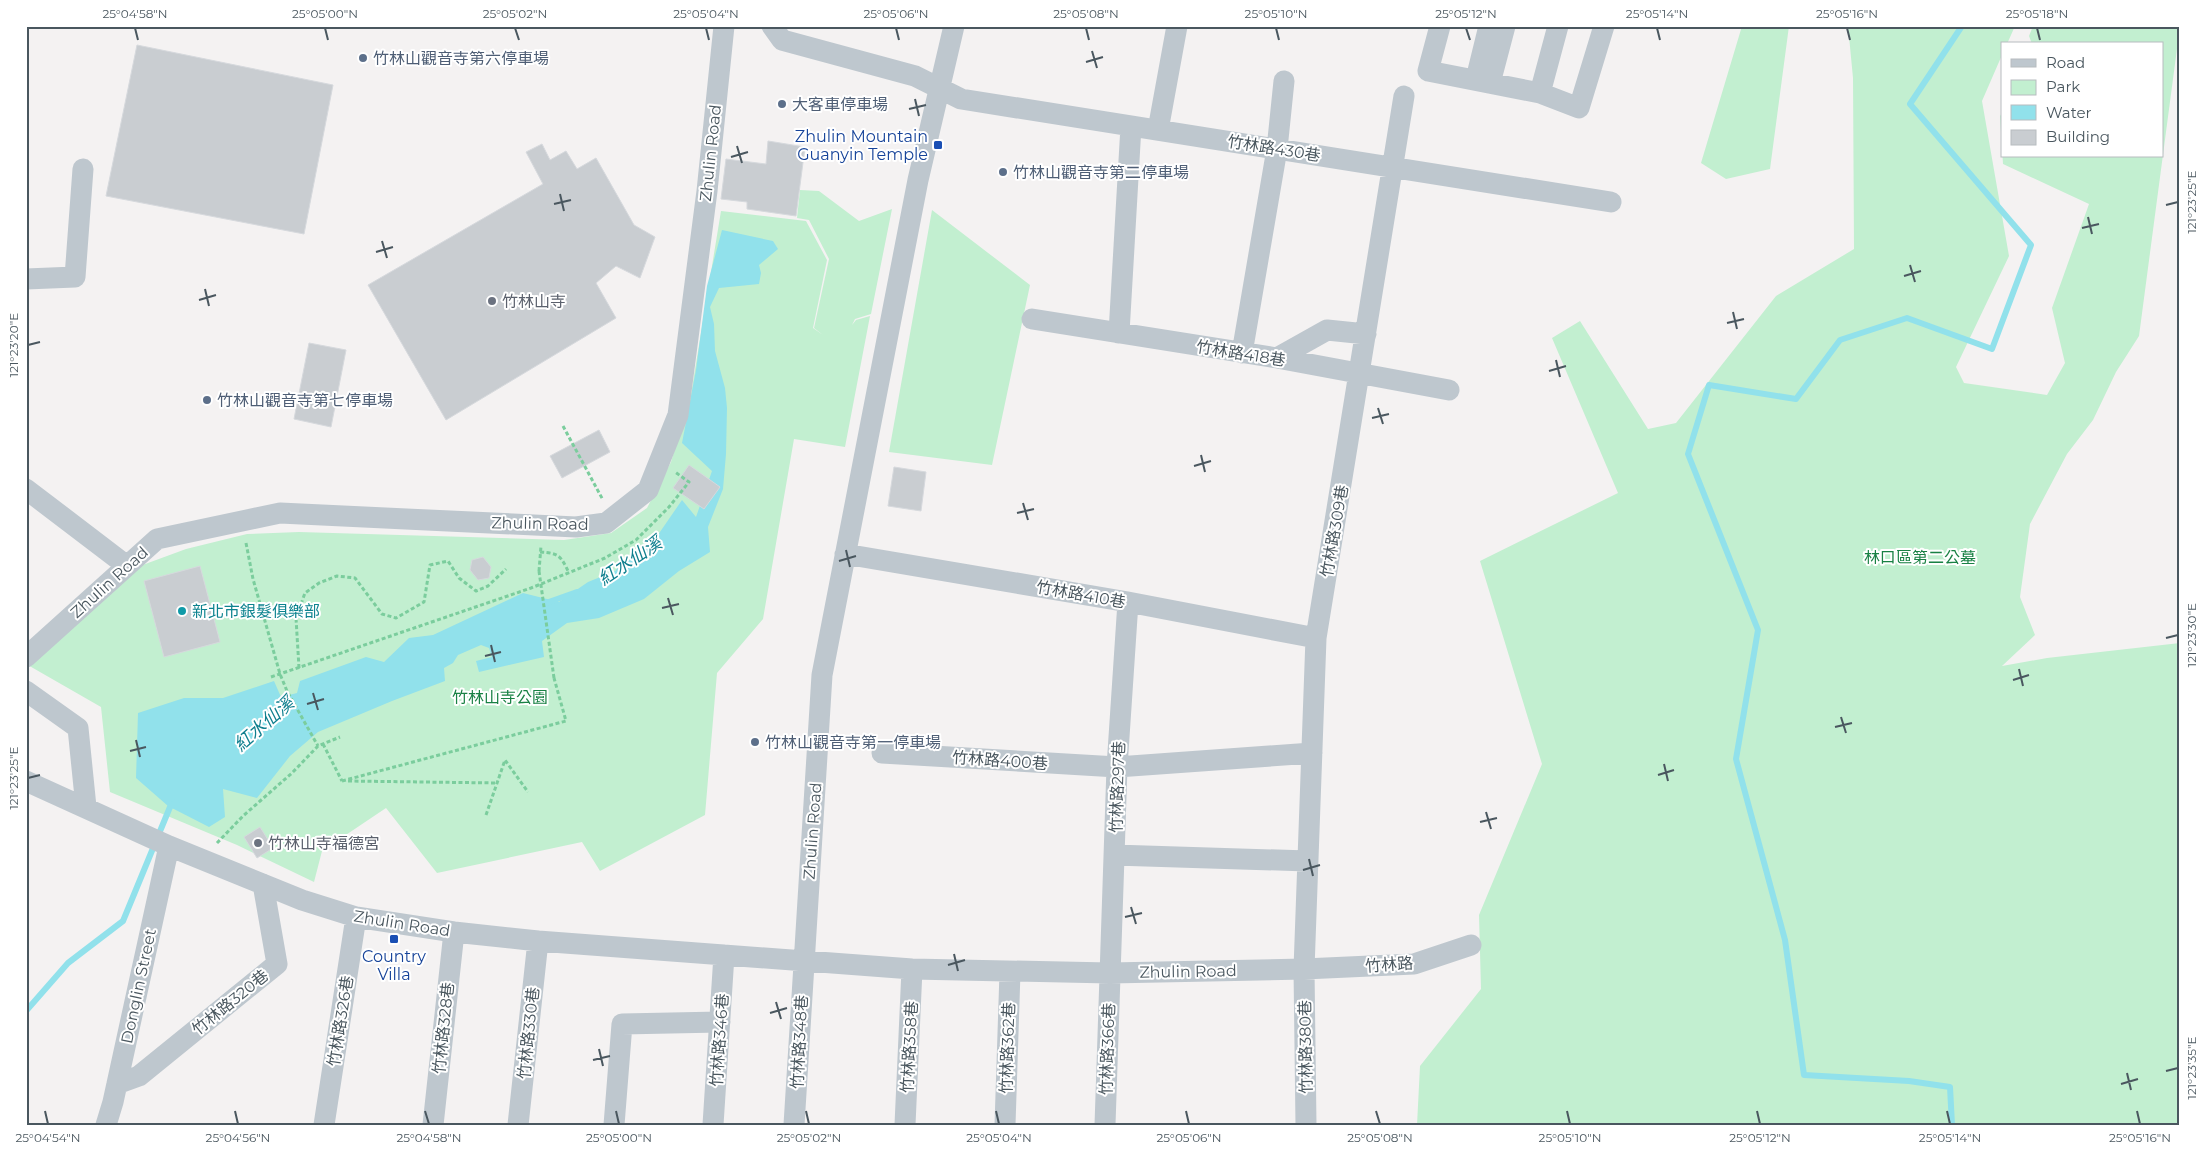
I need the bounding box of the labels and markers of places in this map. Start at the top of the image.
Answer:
place label: 竹林山觀音寺第六停車場 [373,49,549,68]
marker: 竹林山觀音寺第六停車場 [357,52,369,64]
place label: 大客車停車場 [792,95,888,114]
marker: 大客車停車場 [776,98,788,110]
place label: Zhulin Mountain Guanyin Temple [795,127,928,164]
marker: Zhulin Mountain Guanyin Temple [932,139,944,151]
place label: 竹林山觀音寺第二停車場 [1013,163,1189,182]
marker: 竹林山觀音寺第二停車場 [997,166,1009,178]
place label: 竹林山寺 [502,292,566,311]
marker: 竹林山寺 [486,295,498,307]
place label: 竹林山觀音寺第七停車場 [217,391,393,410]
marker: 竹林山觀音寺第七停車場 [201,394,213,406]
place label: 新北市銀髮俱樂部 [192,602,320,621]
marker: 新北市銀髮俱樂部 [176,605,188,617]
place label: 竹林山觀音寺第一停車場 [765,733,941,752]
marker: 竹林山觀音寺第一停車場 [749,736,761,748]
place label: 竹林山寺福德宮 [268,834,380,853]
marker: 竹林山寺福德宮 [252,837,264,849]
marker: Country Villa [388,933,400,945]
place label: Country Villa [362,947,426,984]

